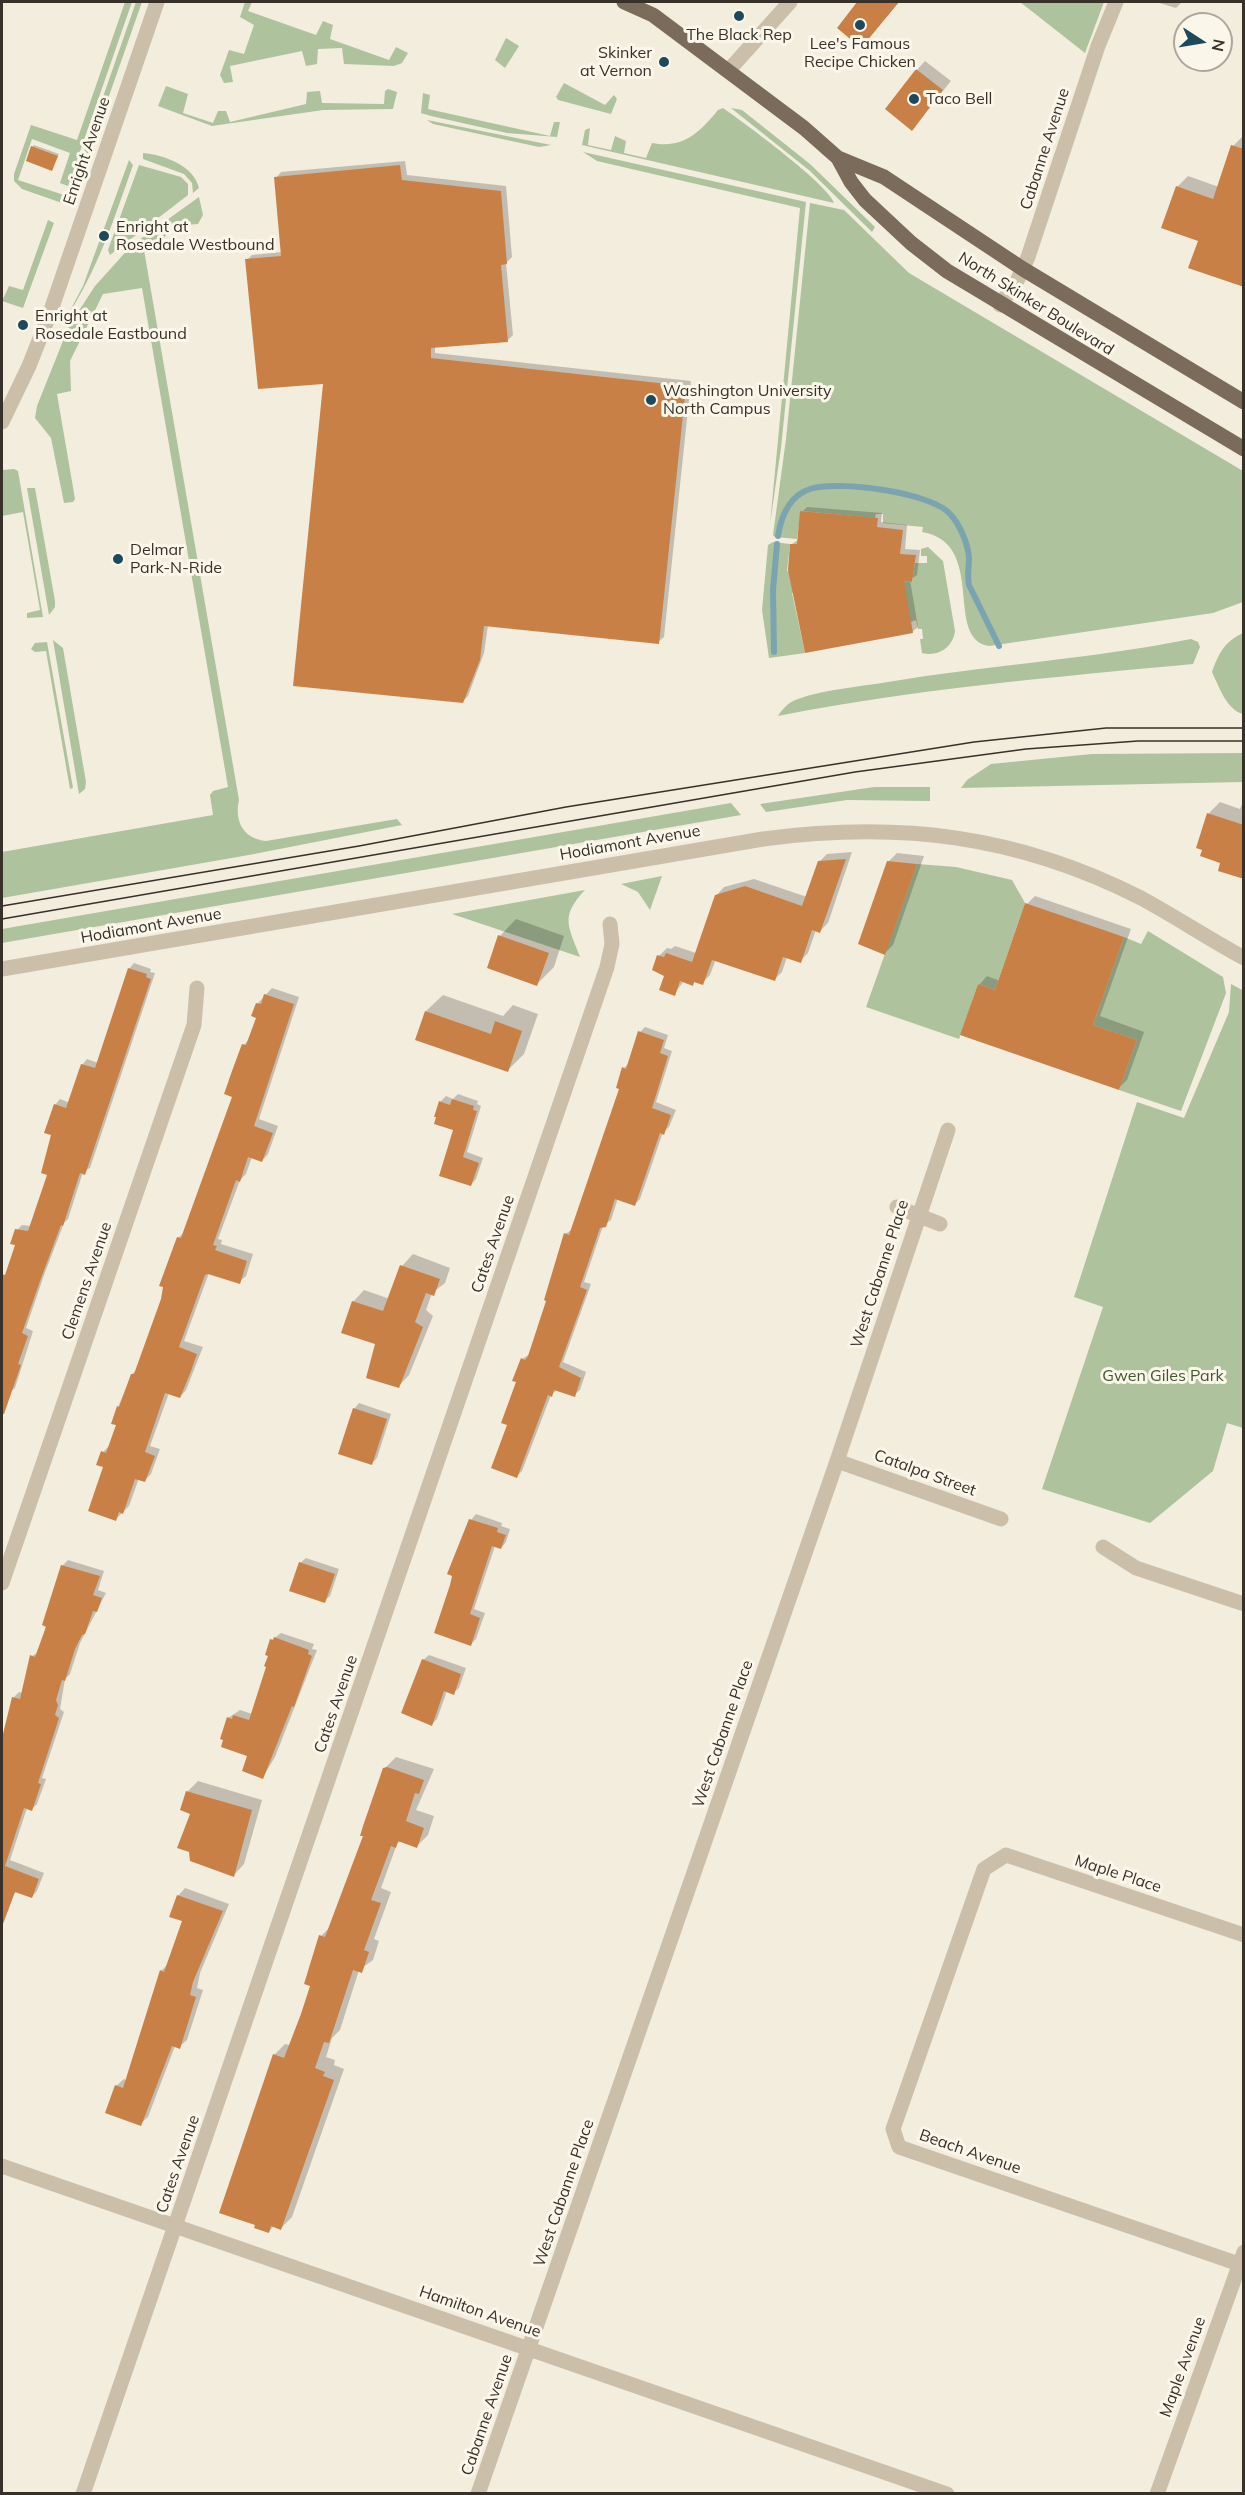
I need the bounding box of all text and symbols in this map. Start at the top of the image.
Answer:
marker: The Black Rep [732,9,746,23]
north arrow [1173,12,1233,72]
marker: Lee's Famous Recipe Chicken [853,18,867,32]
place label: The Black Rep [686,25,792,45]
place label: Lee's Famous Recipe Chicken [804,34,916,72]
text: N [1208,37,1230,53]
place label: Skinker at Vernon [580,43,652,81]
marker: Skinker at Vernon [657,55,671,69]
street label: Cabanne Avenue [1016,86,1074,212]
place label: Taco Bell [926,89,992,109]
marker: Taco Bell [907,92,921,106]
street label: Enright Avenue [60,94,114,208]
place label: Enright at Rosedale Westbound [116,217,275,255]
marker: Enright at Rosedale Westbound [97,229,111,243]
street label: North Skinker Boulevard [955,248,1117,360]
place label: Enright at Rosedale Eastbound [35,306,187,344]
marker: Enright at Rosedale Eastbound [16,318,30,332]
place label: Washington University North Campus [663,381,831,419]
marker: Washington University North Campus [644,393,658,407]
place label: Delmar Park-N-Ride [130,540,222,578]
marker: Delmar Park-N-Ride [111,552,125,566]
street label: Hodiamont Avenue [558,821,702,865]
street label: Hodiamont Avenue [79,904,223,948]
street label: Cates Avenue [467,1192,519,1296]
street label: West Cabanne Place [847,1198,913,1350]
street label: Clemens Avenue [58,1220,116,1342]
park label: Gwen Giles Park [1102,1366,1224,1386]
street label: Catalpa Street [871,1446,979,1500]
street label: Cates Avenue [310,1652,362,1756]
street label: West Cabanne Place [689,1658,757,1810]
street label: Maple Place [1072,1851,1164,1897]
street label: Cates Avenue [152,2112,204,2216]
street label: West Cabanne Place [530,2117,598,2269]
street label: Beach Avenue [917,2126,1023,2178]
street label: Hamilton Avenue [417,2282,543,2342]
street label: Maple Avenue [1156,2314,1210,2420]
street label: Cabanne Avenue [457,2352,517,2478]

